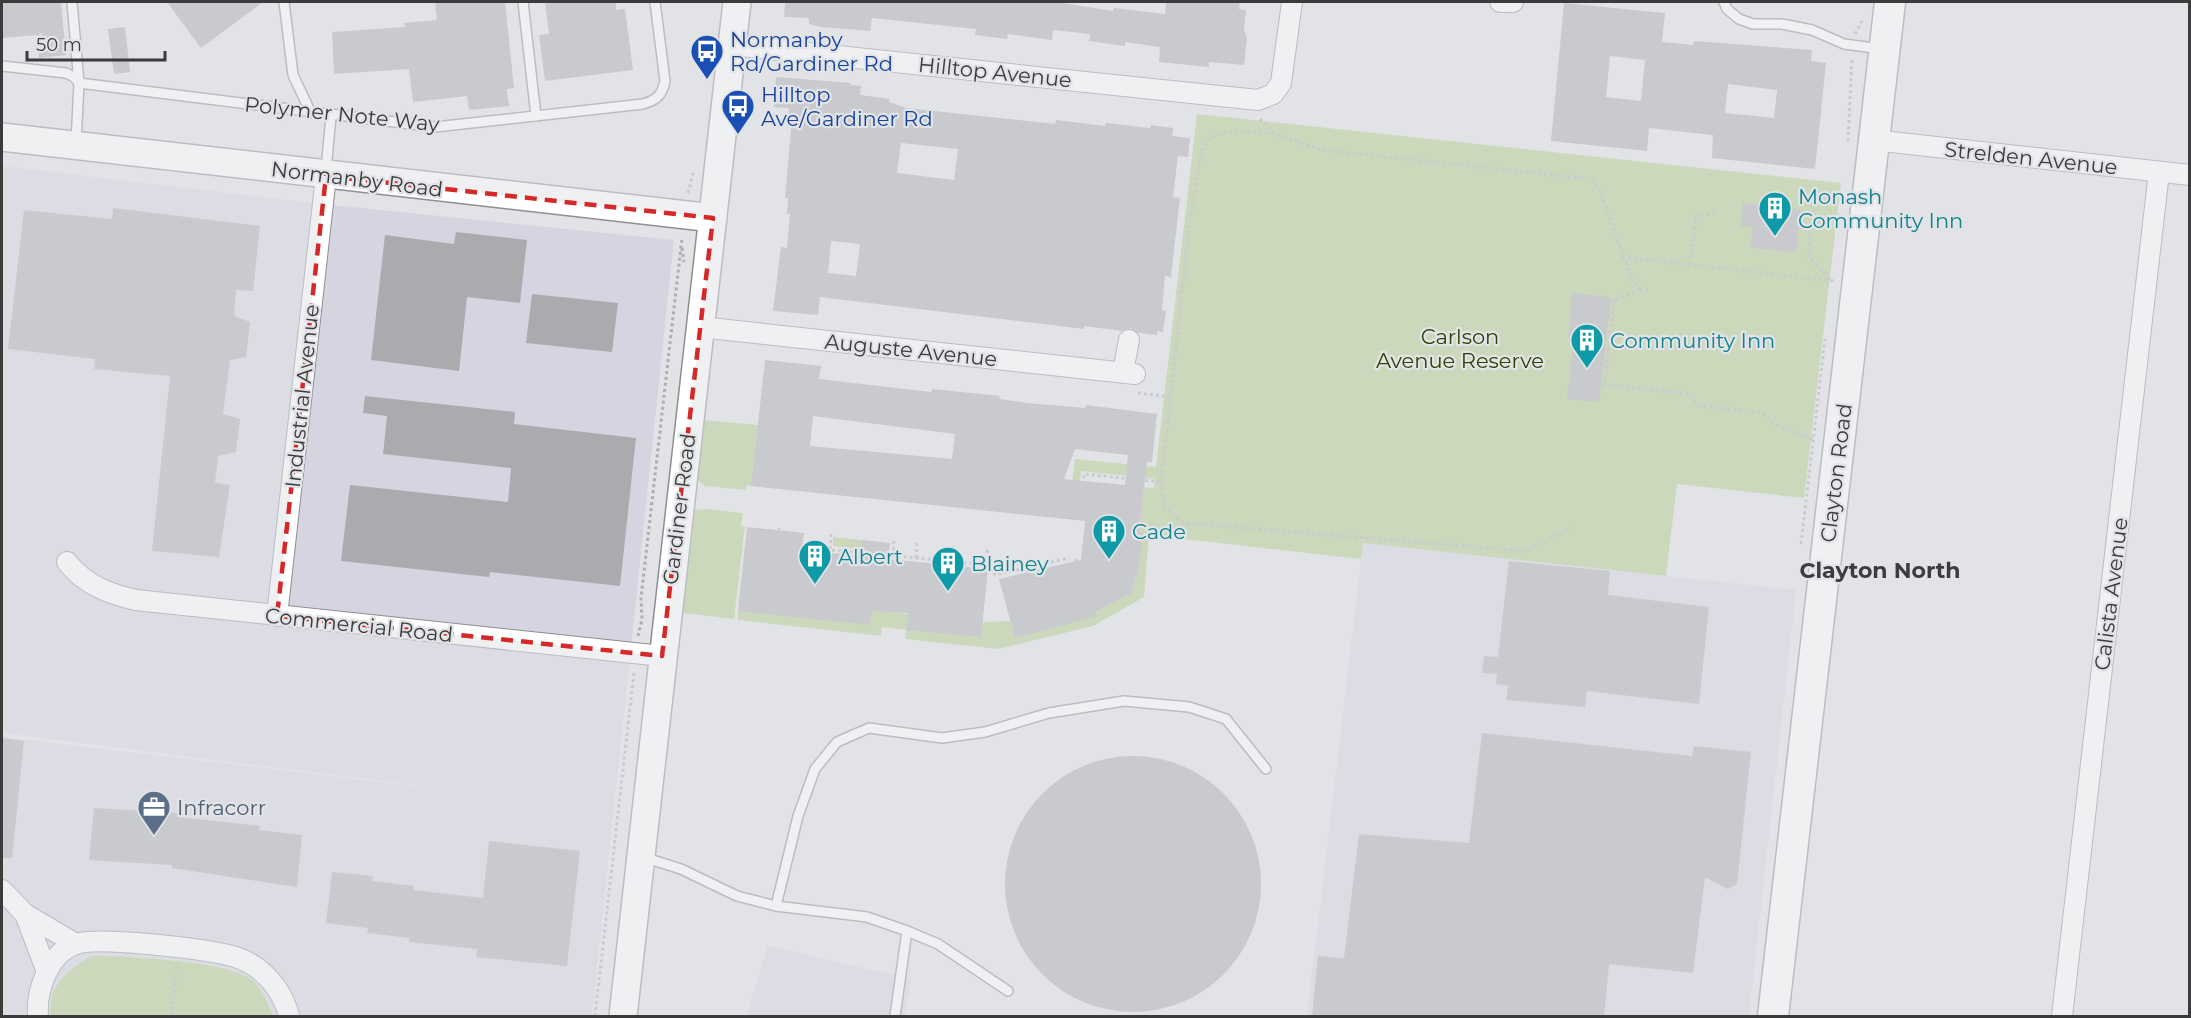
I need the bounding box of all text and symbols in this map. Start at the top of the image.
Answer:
scale bar [27,24,165,62]
place label: Normanby Rd/Gardiner Rd [730,27,893,76]
bus stop icon: Normanby Rd/Gardiner Rd [689,33,725,80]
text: 50 m [36,34,82,56]
street label: Hilltop Avenue [917,52,1073,92]
place label: Hilltop Ave/Gardiner Rd [761,82,933,131]
bus stop icon: Hilltop Ave/Gardiner Rd [720,88,756,135]
street label: Polymer Note Way [243,91,441,137]
street label: Strelden Avenue [1943,136,2119,180]
street label: Normanby Road [270,156,444,202]
place label: Monash Community Inn [1798,184,1963,233]
building icon: Monash Community Inn [1757,190,1793,237]
street label: Industrial Avenue [280,303,324,489]
building icon: Community Inn [1569,322,1605,369]
park label: Carlson Avenue Reserve [1376,324,1544,373]
place label: Community Inn [1610,328,1775,353]
street label: Auguste Avenue [824,329,998,371]
street label: Clayton Road [1815,402,1857,544]
street label: Gardiner Road [657,432,701,586]
building icon: Cade [1091,513,1127,560]
street label: Calista Avenue [2089,516,2133,672]
place label: Cade [1132,519,1186,544]
building icon: Albert [797,538,833,585]
place label: Albert [838,544,903,569]
building icon: Blainey [930,545,966,592]
place label: Blainey [971,551,1049,576]
district label: Clayton North [1799,557,1961,584]
street label: Commercial Road [264,603,454,647]
office icon: Infracorr [136,789,172,836]
place label: Infracorr [177,795,266,820]

